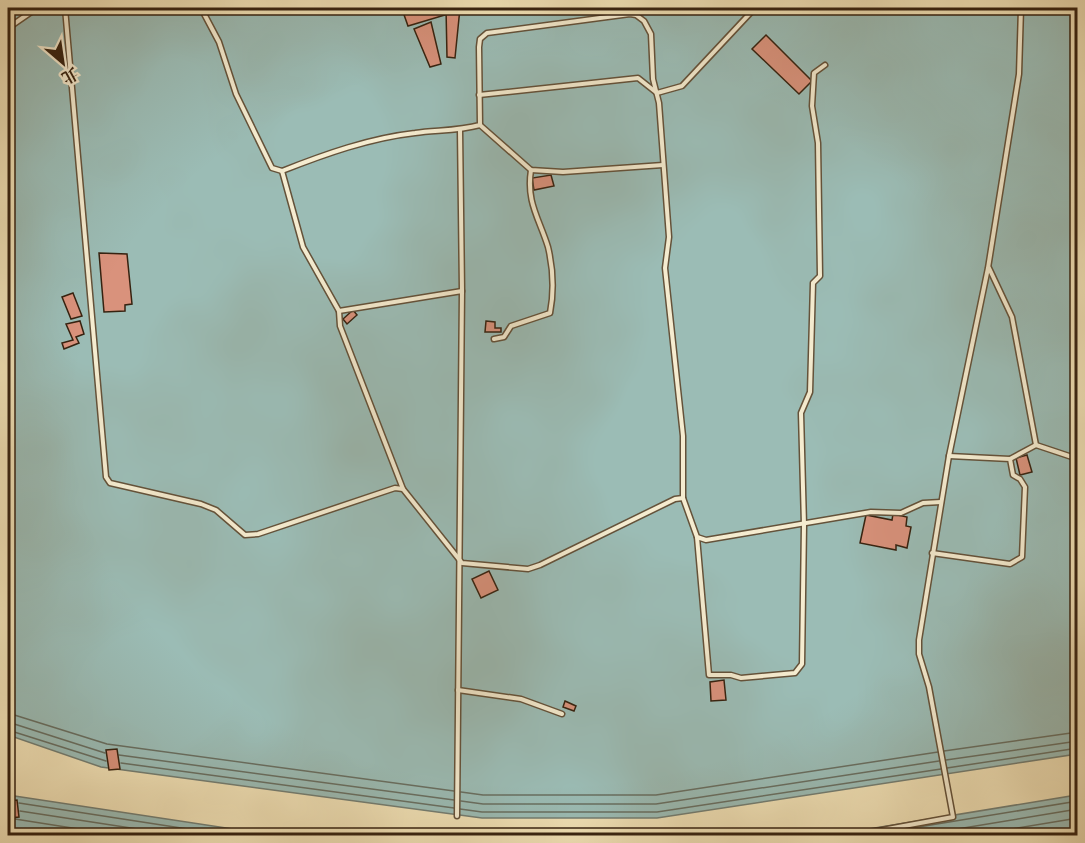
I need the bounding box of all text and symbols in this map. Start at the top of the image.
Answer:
north arrow [33,33,93,93]
text: 北 [58,63,82,88]

